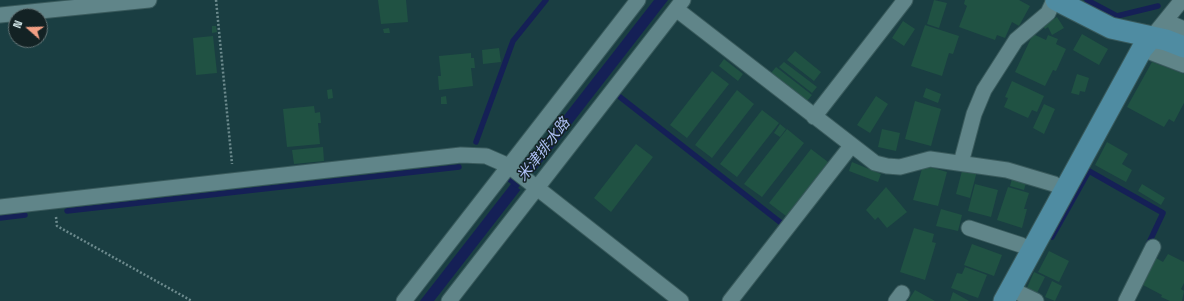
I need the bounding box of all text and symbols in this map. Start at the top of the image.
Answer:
north arrow [8,8,48,48]
text: N [10,18,26,30]
water label: 米津排水路 [514,115,574,185]

